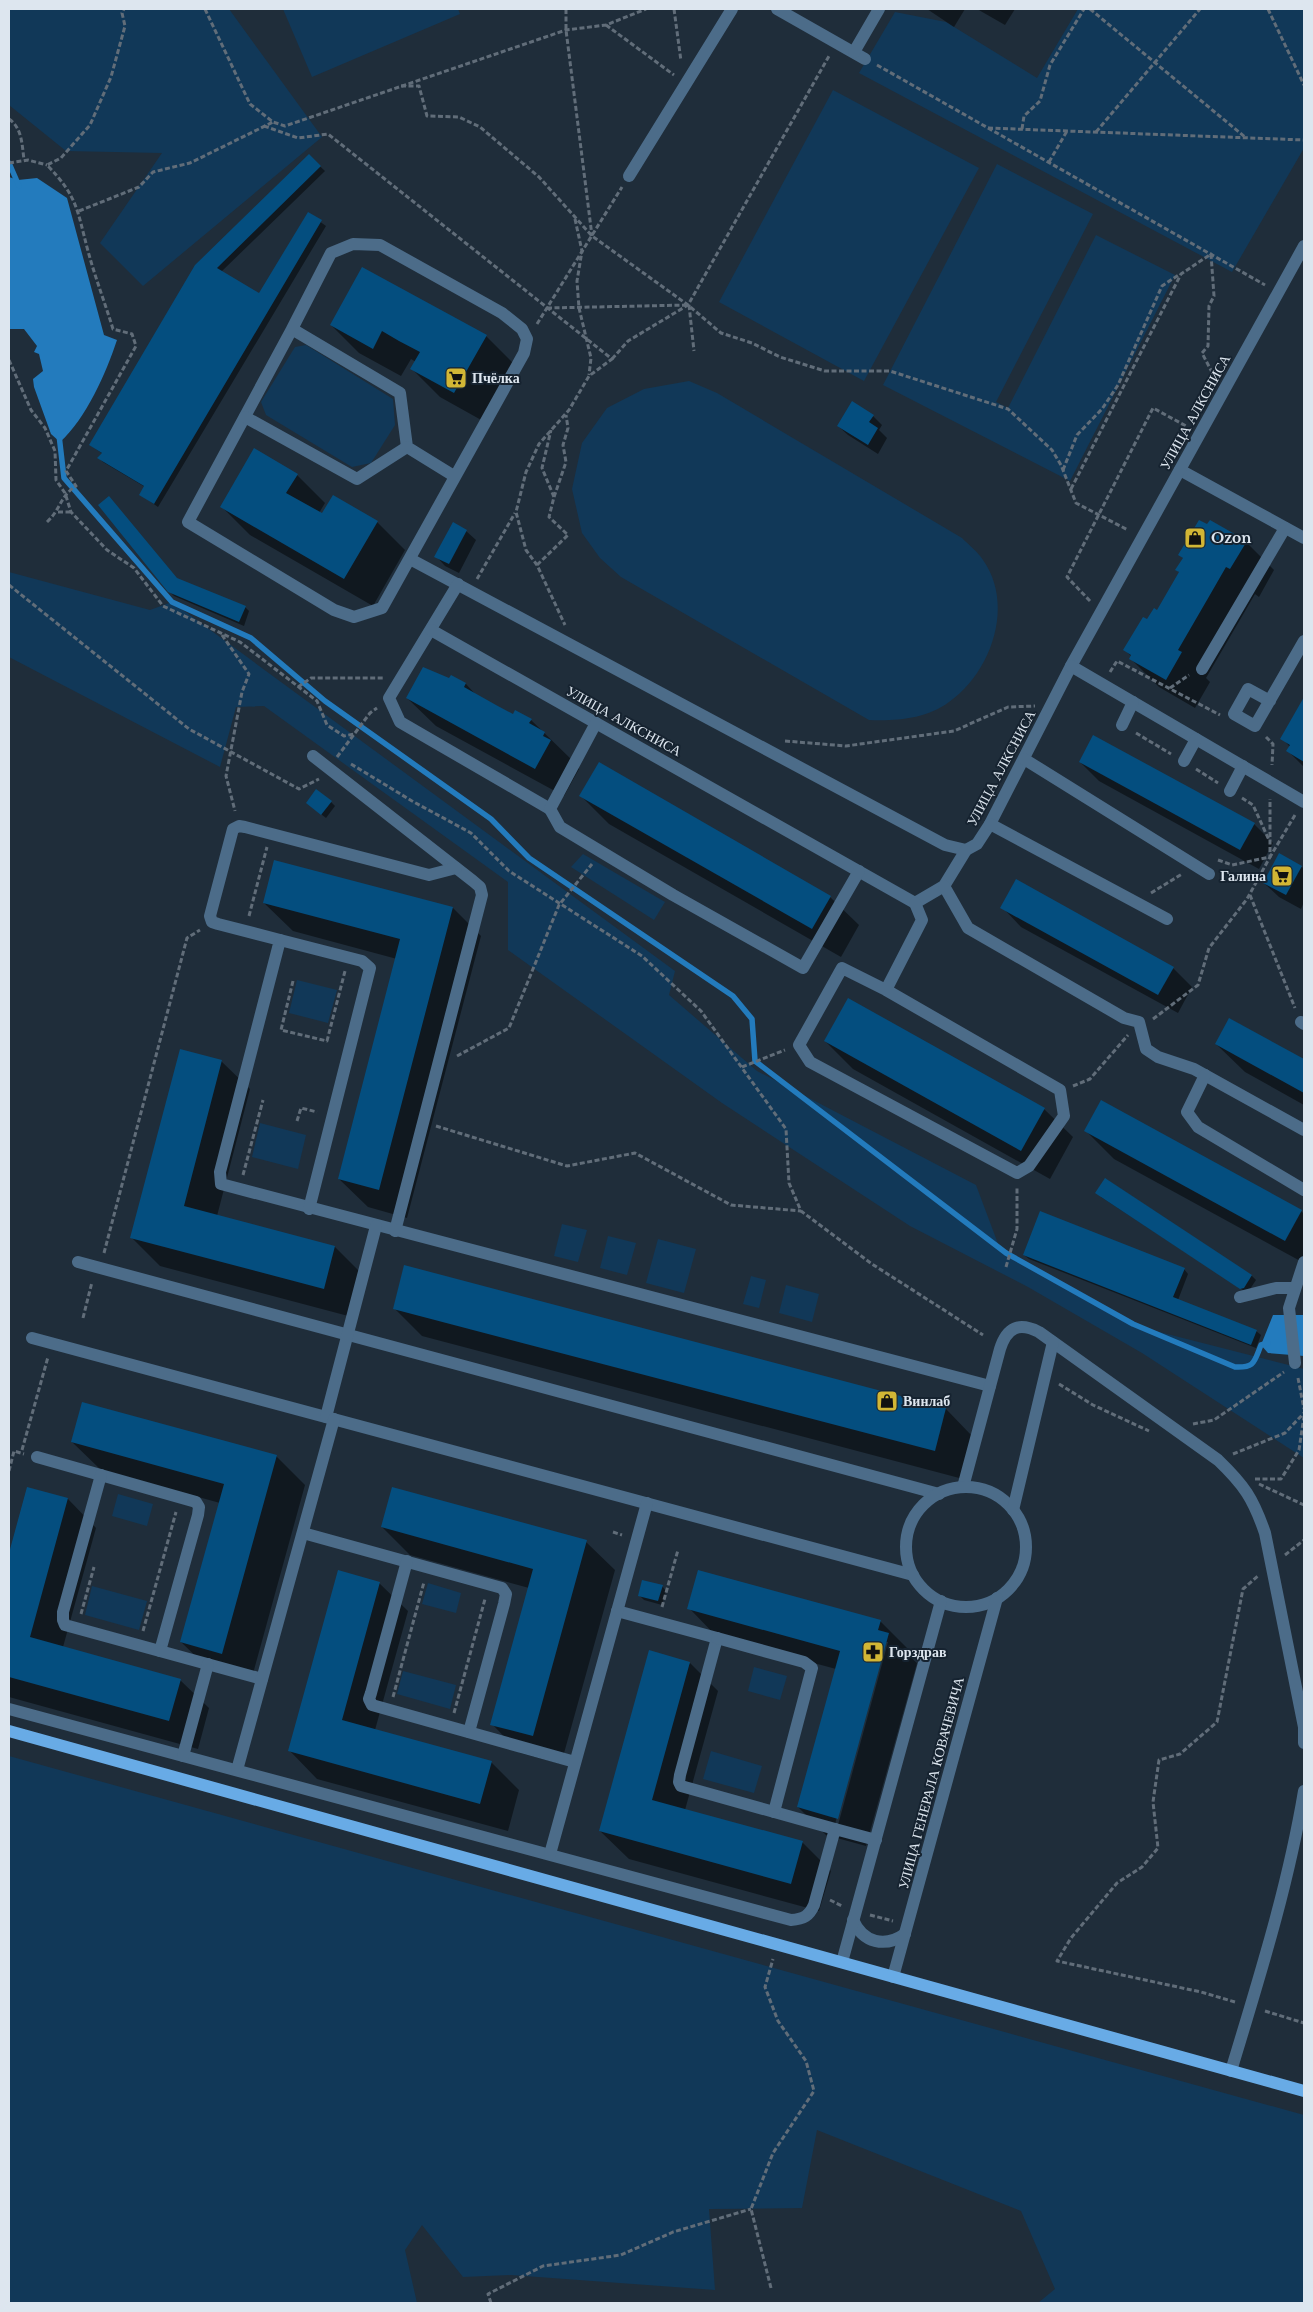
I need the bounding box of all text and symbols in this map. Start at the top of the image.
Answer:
street label: УЛИЦА АЛКСНИСА [1156,350,1235,473]
supermarket icon: Пчёлка [444,366,468,390]
place label: Пчёлка [472,369,520,387]
shop icon: Ozon [1183,526,1207,550]
place label: Ozon [1211,529,1252,547]
street label: УЛИЦА АЛКСНИСА [563,682,686,761]
street label: УЛИЦА АЛКСНИСА [963,706,1040,829]
supermarket icon: Галина [1270,864,1294,888]
place label: Галина [1220,867,1266,885]
shop icon: Винлаб [875,1389,899,1413]
place label: Винлаб [903,1392,950,1410]
pharmacy icon: Горздрав [861,1640,885,1664]
place label: Горздрав [889,1643,947,1661]
street label: УЛИЦА ГЕНЕРАЛА КОВАЧЕВИЧА [894,1674,968,1891]

